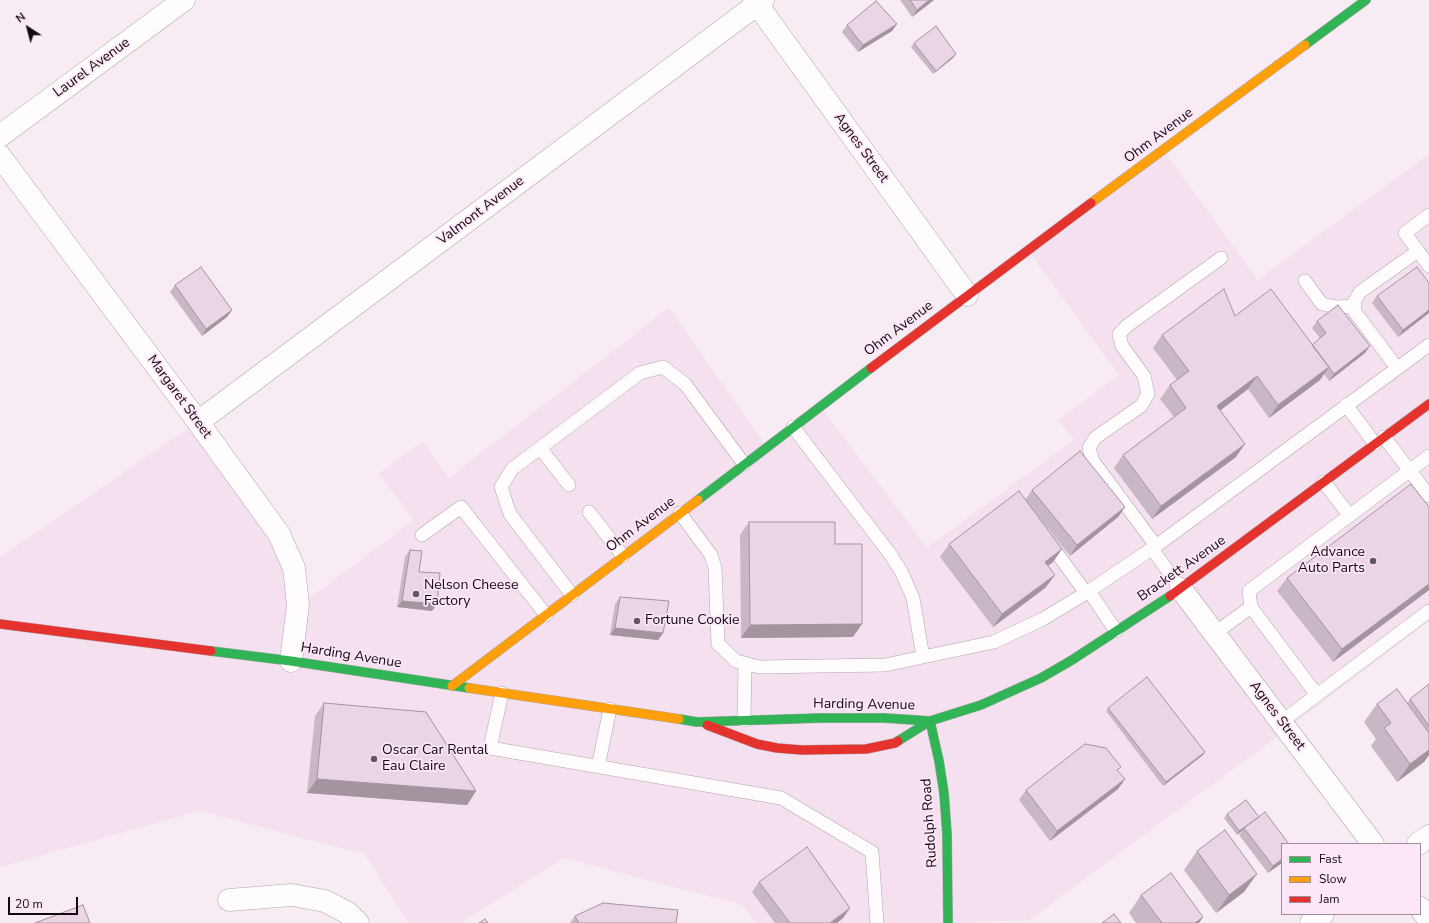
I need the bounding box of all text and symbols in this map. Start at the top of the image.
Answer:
north arrow [8,8,48,48]
text: N [13,9,28,26]
street label: Laurel Avenue [50,35,134,101]
street label: Ohm Avenue [1121,105,1197,167]
street label: Agnes Street [830,110,892,186]
street label: Valmont Avenue [434,173,528,249]
street label: Ohm Avenue [861,298,937,360]
street label: Margaret Street [143,352,215,442]
street label: Ohm Avenue [603,494,679,556]
street label: Brackett Avenue [1135,532,1229,606]
place label: Advance Auto Parts [1298,545,1365,578]
marker: Advance Auto Parts [1368,556,1378,566]
place label: Nelson Cheese Factory [424,578,518,610]
marker: Nelson Cheese Factory [411,589,421,599]
place label: Fortune Cookie [645,613,740,629]
marker: Fortune Cookie [632,616,642,626]
street label: Harding Avenue [299,640,403,672]
street label: Agnes Street [1246,678,1308,754]
street label: Harding Avenue [813,696,915,714]
place label: Oscar Car Rental Eau Claire [382,743,488,776]
marker: Oscar Car Rental Eau Claire [369,754,379,764]
street label: Rudolph Road [918,778,942,868]
legend [1281,843,1421,915]
text: Fast [1319,851,1342,867]
text: Slow [1319,871,1347,887]
scale bar [10,889,80,915]
text: Jam [1319,891,1340,907]
text: 20 m [15,896,43,912]

